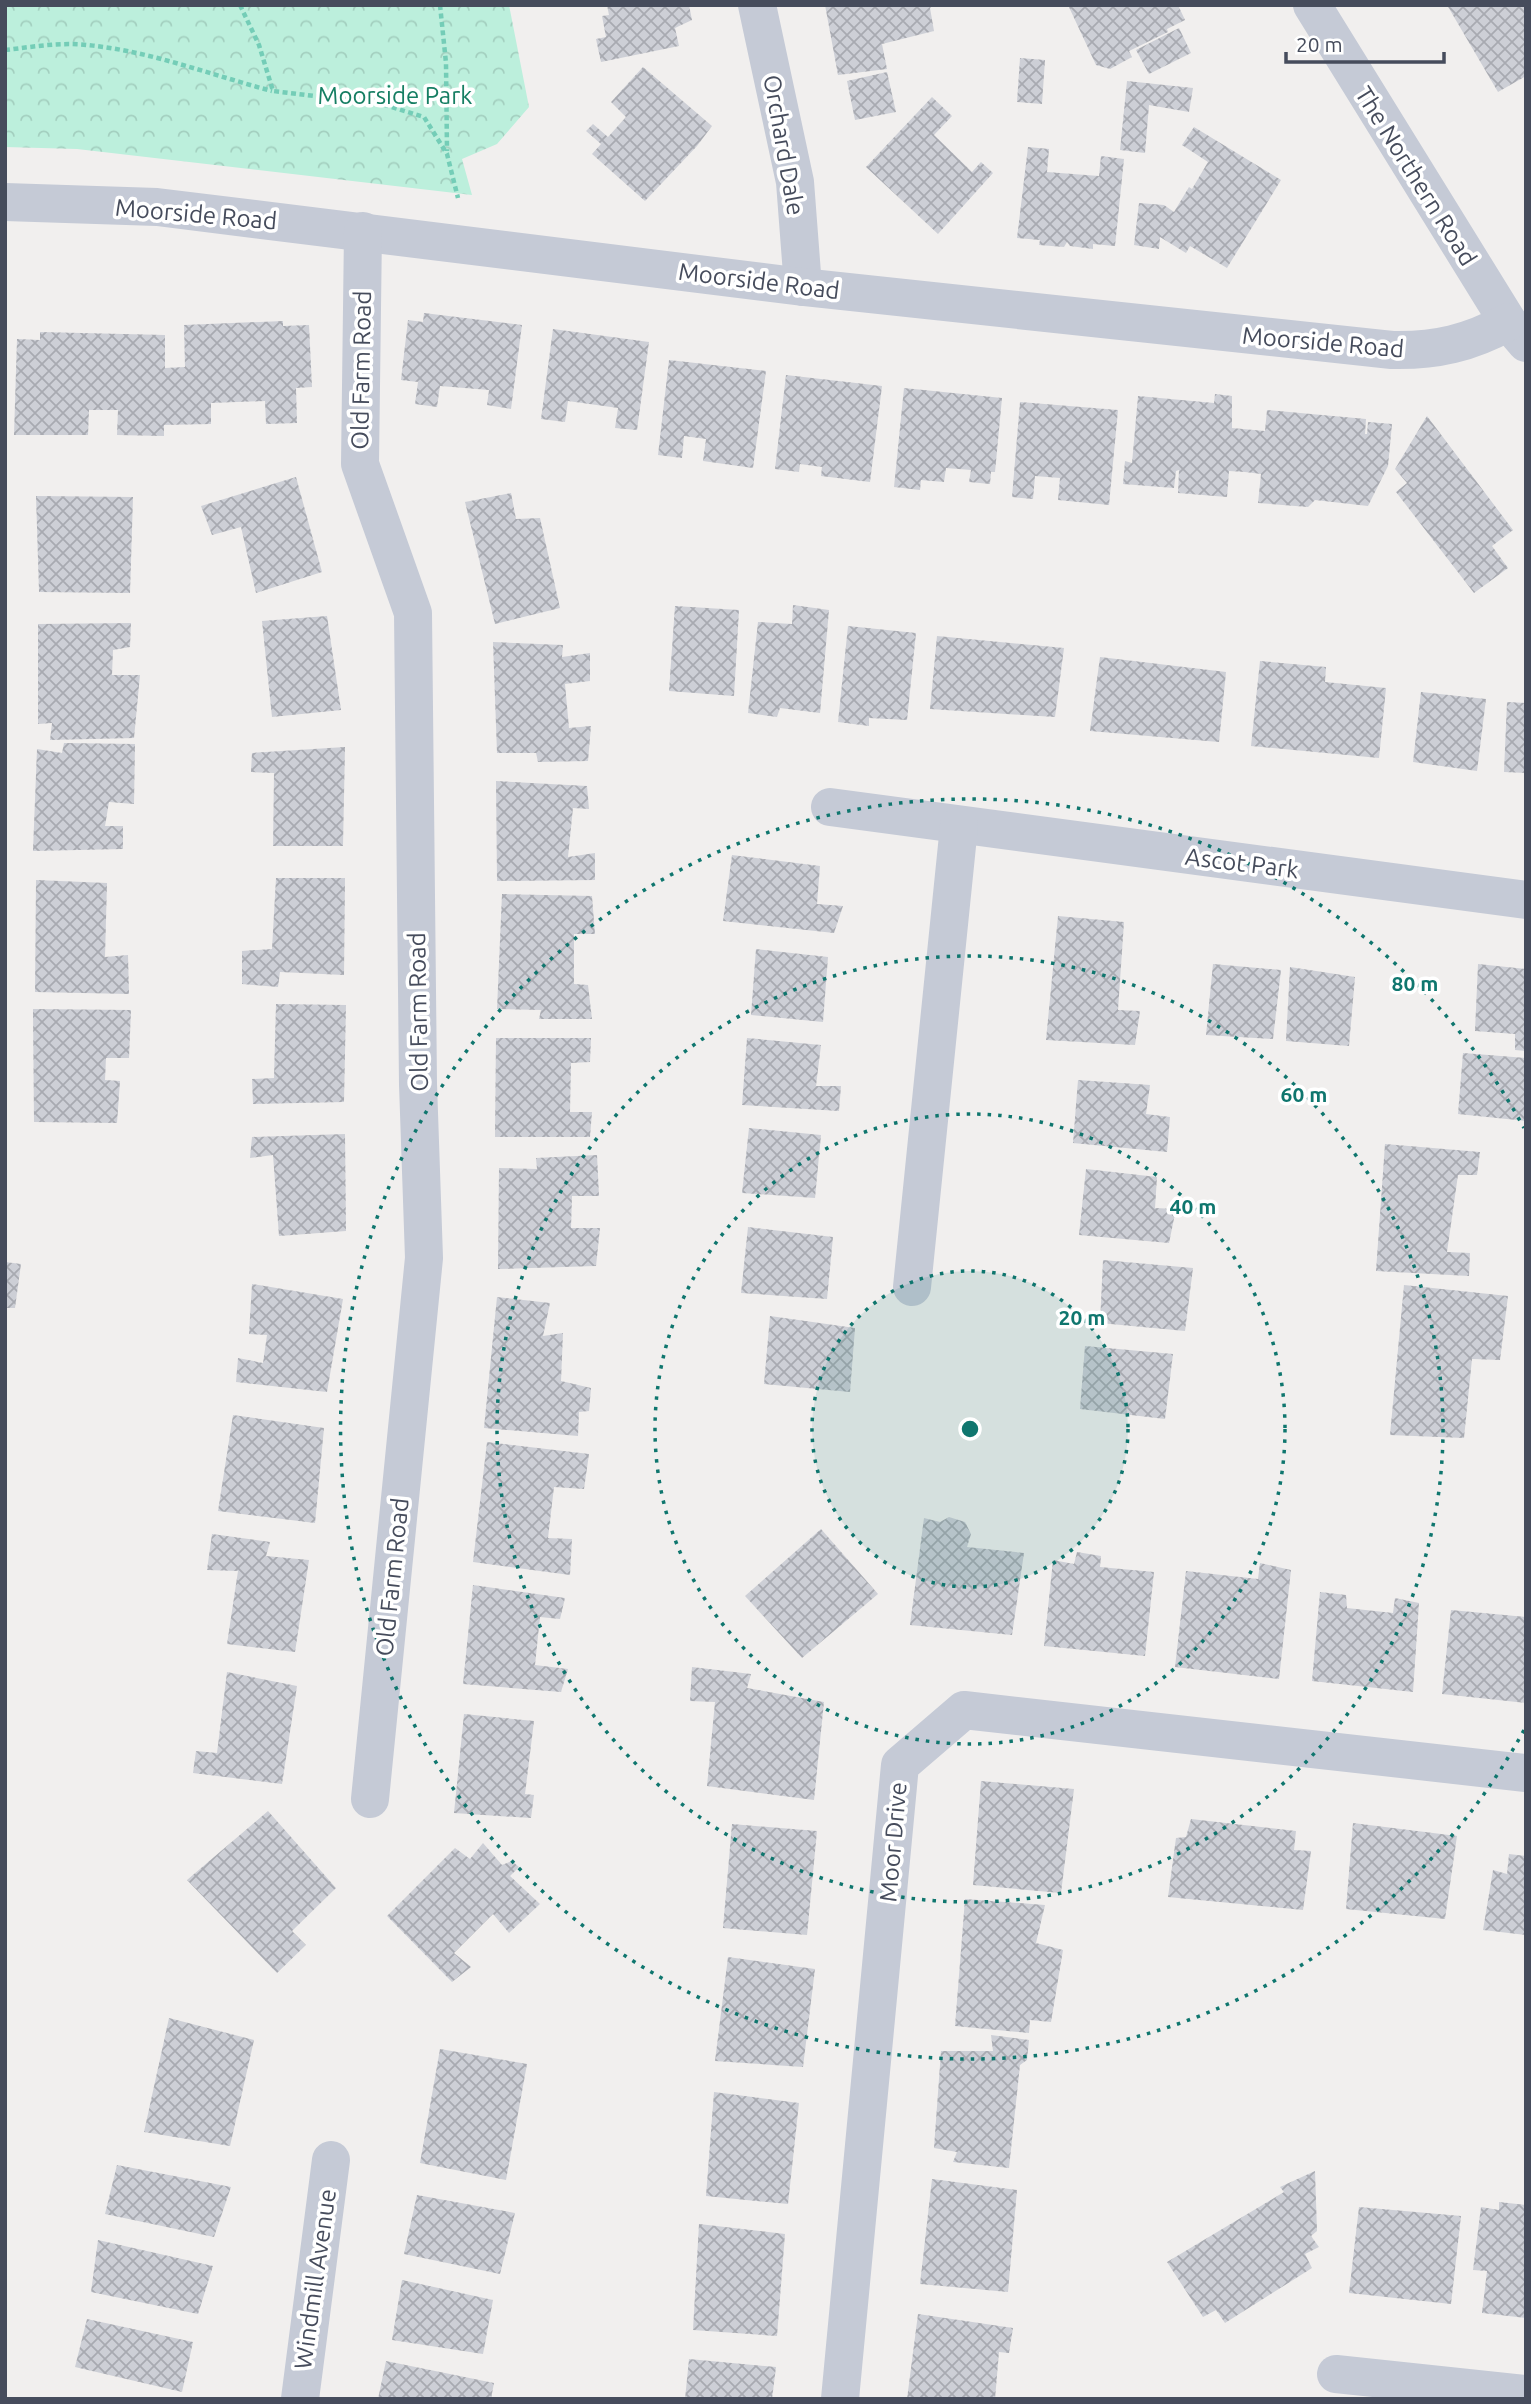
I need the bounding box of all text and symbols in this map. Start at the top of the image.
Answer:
scale bar [1286,21,1444,65]
text: 20 m [1296,32,1343,56]
street label: Orchard Dale [758,73,810,217]
street label: The Northern Road [1350,81,1482,271]
park label: Moorside Park [318,82,472,109]
street label: Moorside Road [114,193,278,235]
street label: Moorside Road [677,258,841,304]
street label: Old Farm Road [346,290,376,450]
street label: Moorside Road [1241,321,1405,363]
street label: Ascot Park [1184,843,1300,883]
street label: Old Farm Road [403,932,433,1092]
text: 80 m [1392,971,1438,995]
text: 60 m [1281,1082,1327,1106]
text: 40 m [1170,1194,1216,1218]
text: 20 m [1059,1305,1105,1329]
centre of rings [958,1417,982,1441]
street label: Old Farm Road [370,1496,414,1658]
street label: Moor Drive [874,1781,912,1903]
street label: Windmill Avenue [289,2187,341,2371]

